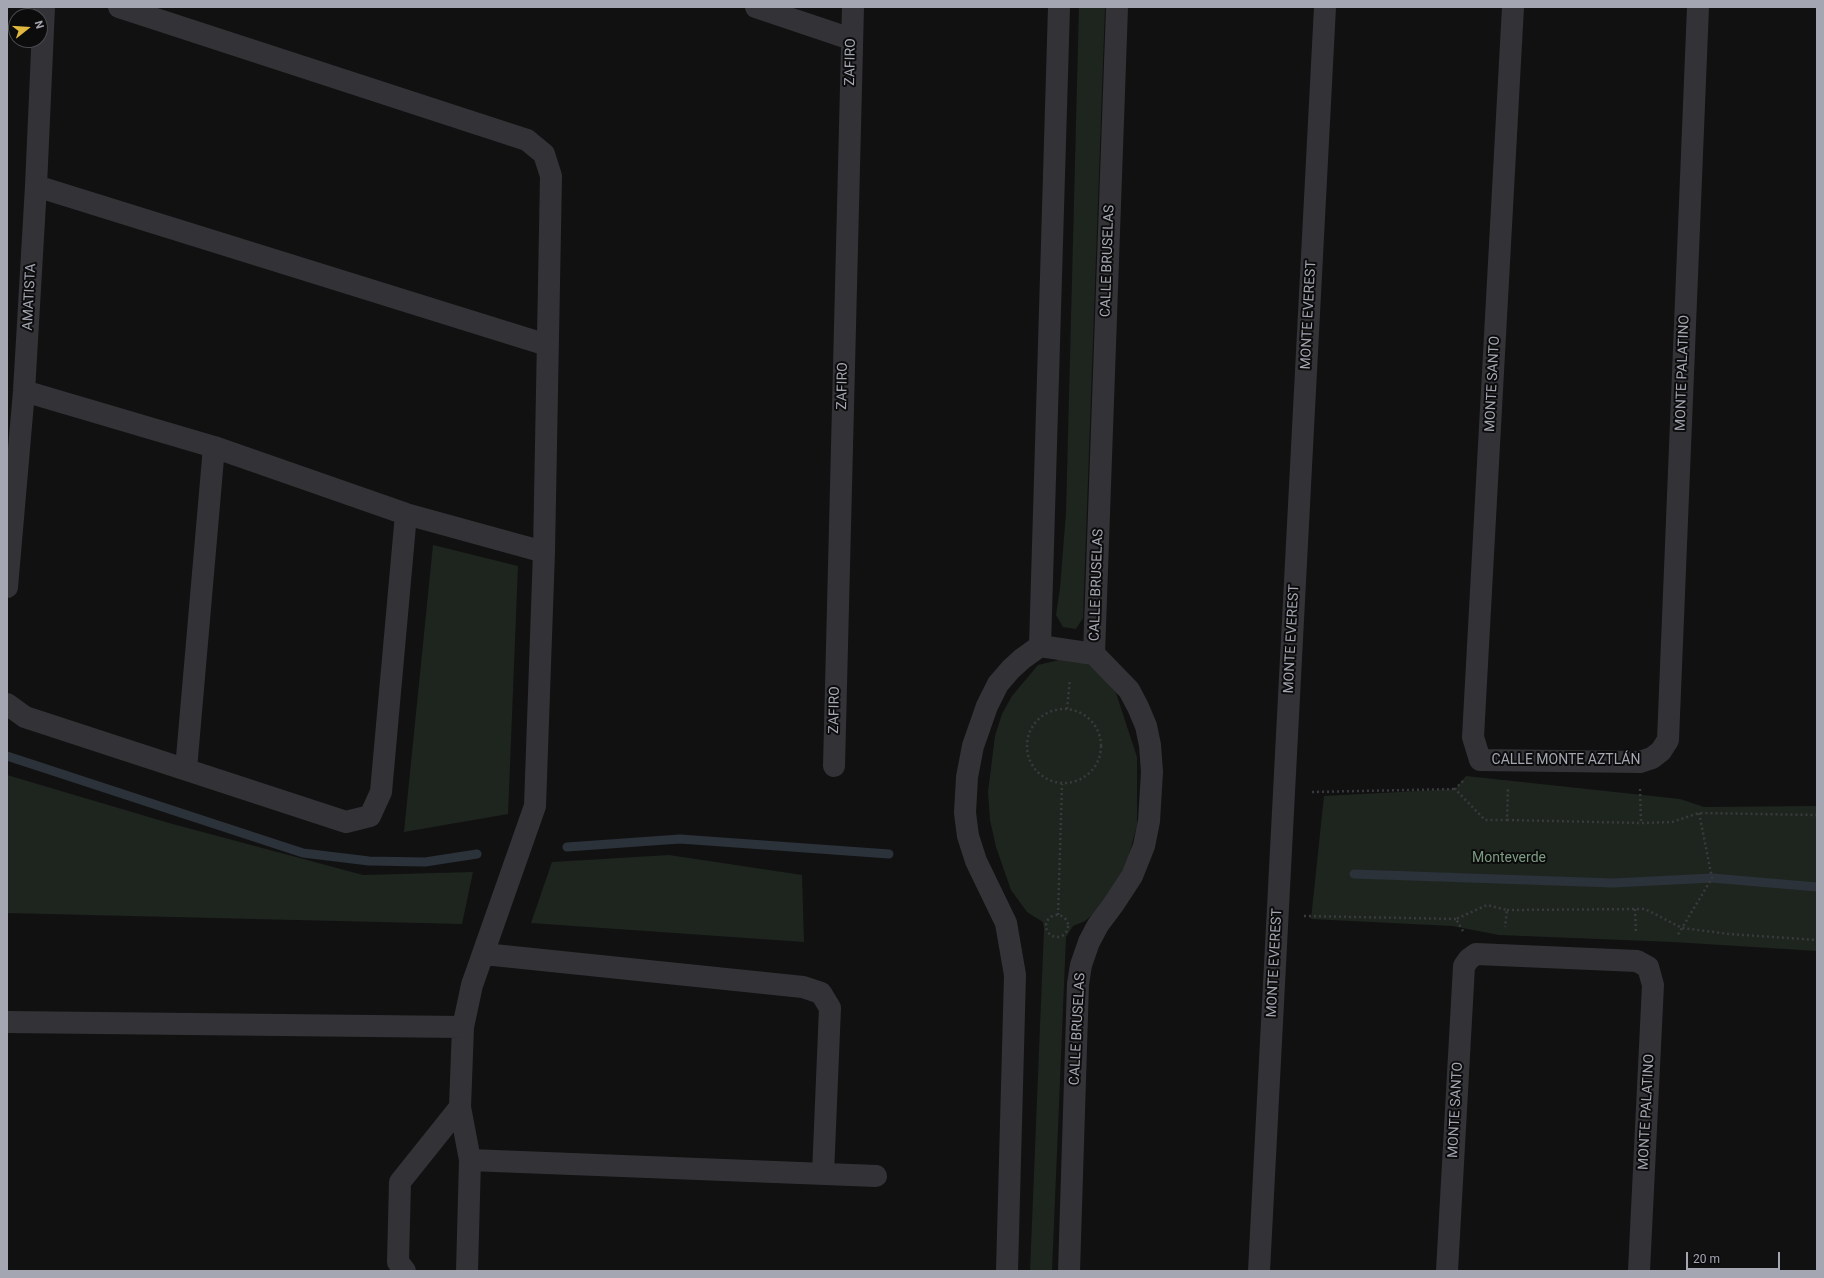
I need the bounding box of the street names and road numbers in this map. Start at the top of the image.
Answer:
street label: ZAFIRO [842,38,860,86]
street label: CALLE BRUSELAS [1098,204,1118,318]
street label: MONTE EVEREST [1298,260,1320,370]
street label: AMATISTA [20,263,40,331]
street label: MONTE PALATINO [1673,315,1693,431]
street label: MONTE SANTO [1482,335,1504,433]
street label: ZAFIRO [834,362,852,410]
street label: CALLE BRUSELAS [1087,528,1107,642]
street label: MONTE EVEREST [1281,584,1303,694]
street label: ZAFIRO [826,686,844,734]
street label: CALLE MONTE AZTLÁN [1492,752,1640,768]
street label: MONTE EVEREST [1264,908,1286,1018]
street label: CALLE BRUSELAS [1067,972,1089,1086]
street label: MONTE PALATINO [1636,1054,1658,1170]
street label: MONTE SANTO [1445,1061,1467,1159]

